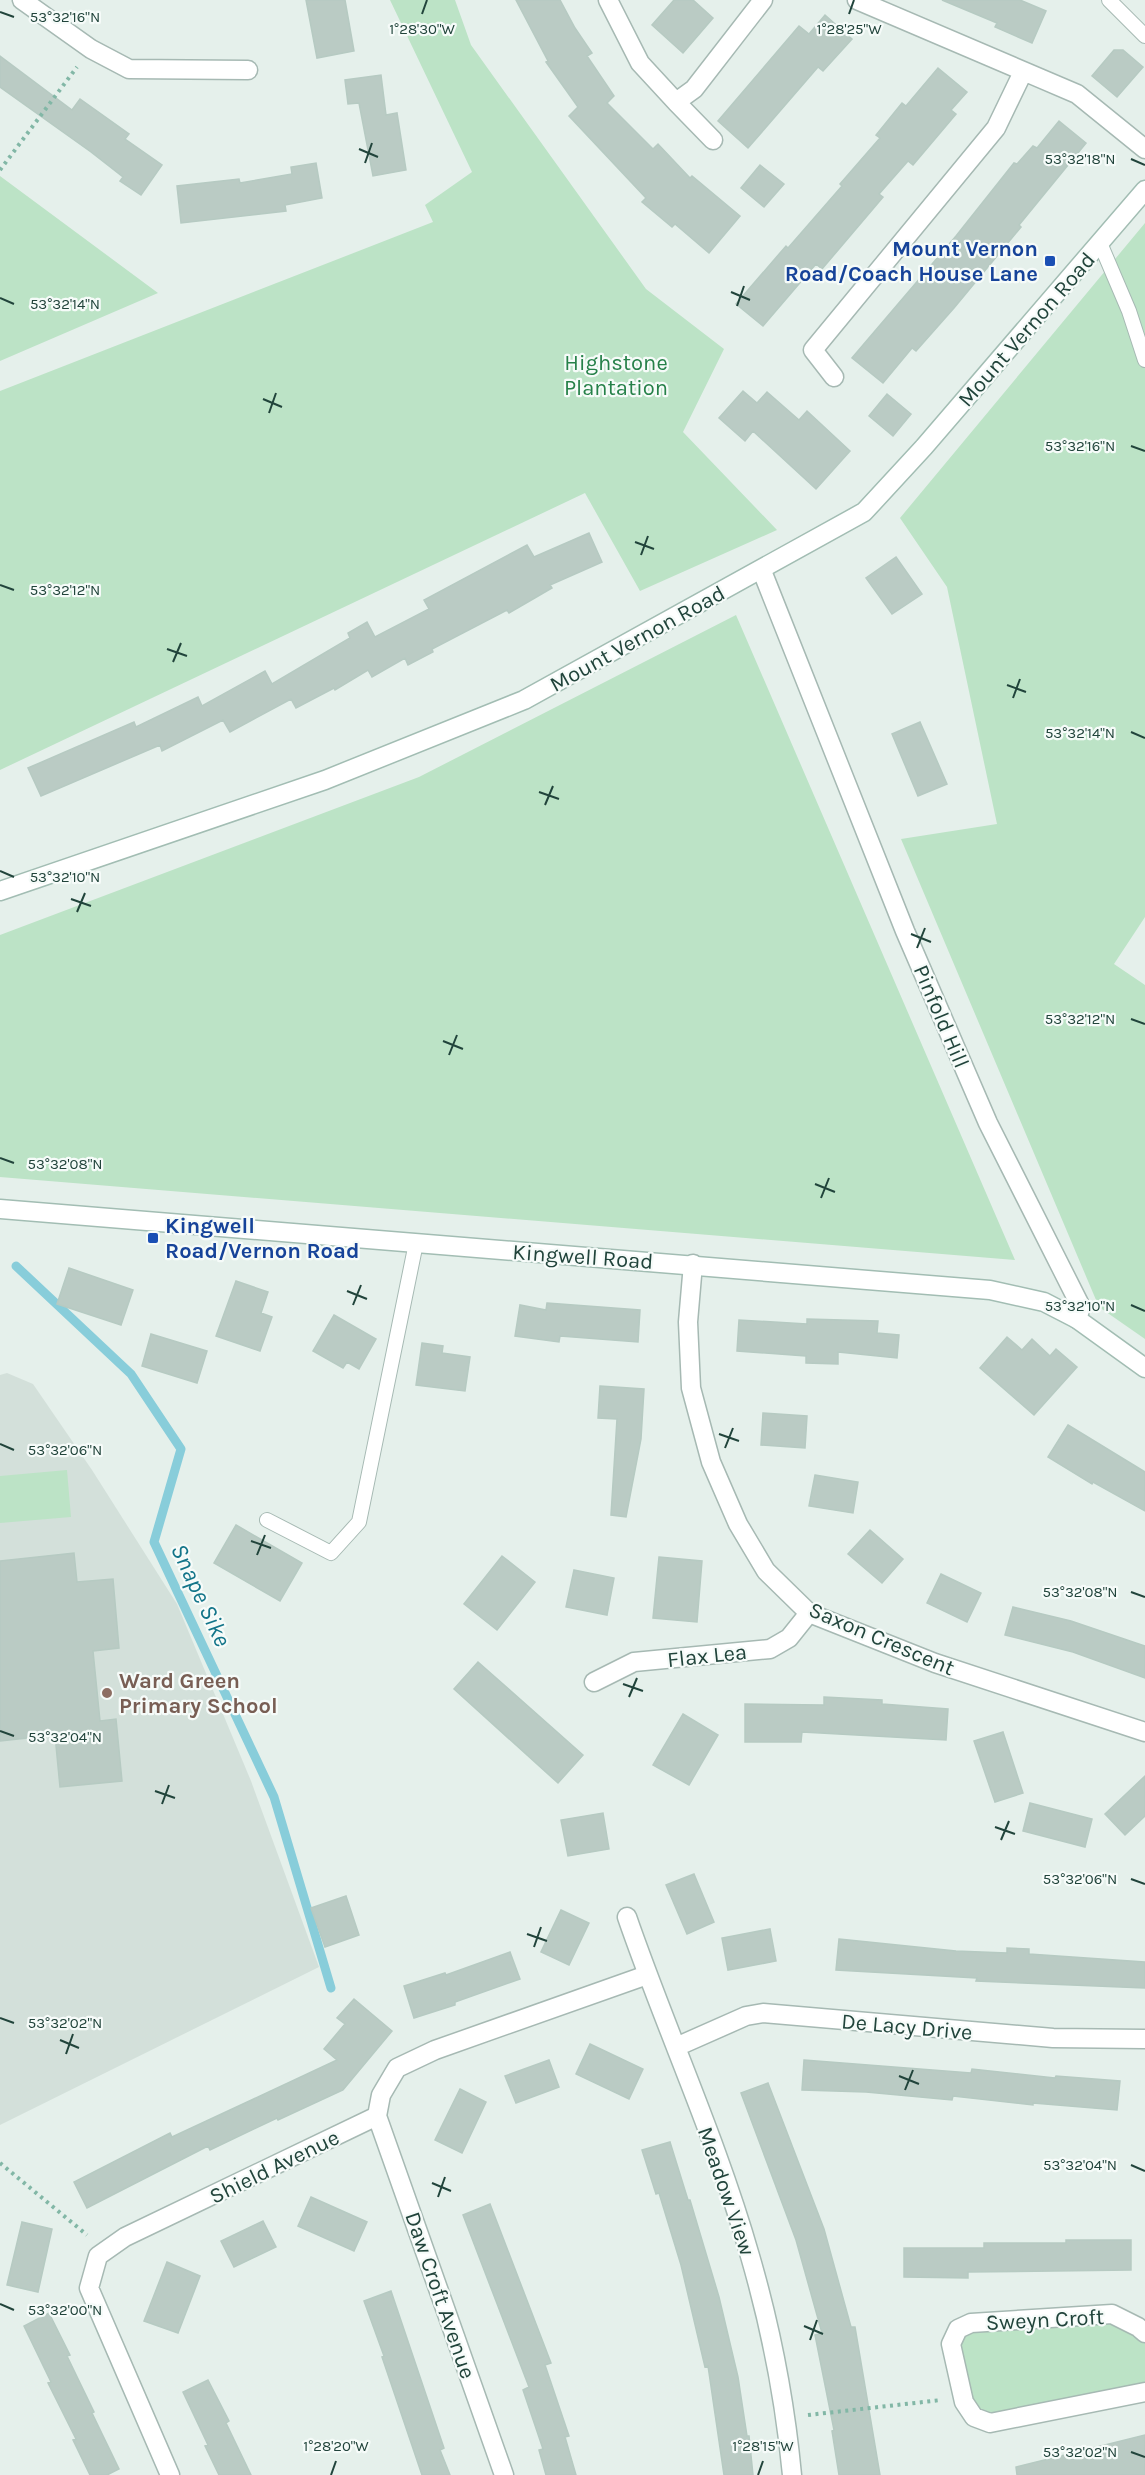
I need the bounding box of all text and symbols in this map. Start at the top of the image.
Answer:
text: 53°32'16"N [30,8,100,26]
text: 1°28'30"W [389,20,455,38]
text: 1°28'25"W [816,20,882,38]
text: 53°32'18"N [1044,150,1116,168]
place label: Mount Vernon Road/Coach House Lane [785,236,1038,287]
street label: Mount Vernon Road [953,247,1101,412]
marker: Mount Vernon Road/Coach House Lane [1043,254,1057,268]
text: 53°32'14"N [30,295,100,313]
park label: Highstone Plantation [564,350,668,401]
text: 53°32'16"N [1045,437,1115,455]
street label: Mount Vernon Road [545,580,730,698]
text: 53°32'12"N [30,581,100,599]
text: 53°32'14"N [1045,724,1115,742]
text: 53°32'10"N [30,868,100,886]
street label: Pinfold Hill [908,961,974,1072]
text: 53°32'12"N [1045,1010,1115,1028]
text: 53°32'08"N [28,1155,102,1173]
place label: Kingwell Road/Vernon Road [165,1213,359,1264]
marker: Kingwell Road/Vernon Road [146,1231,160,1245]
street label: Kingwell Road [512,1239,654,1275]
text: 53°32'10"N [1045,1297,1115,1315]
text: 53°32'06"N [28,1441,102,1459]
water label: Snape Sike [165,1539,237,1651]
text: 53°32'08"N [1043,1583,1117,1601]
street label: Saxon Crescent [805,1597,958,1681]
street label: Flax Lea [666,1639,748,1673]
place label: Ward Green Primary School [119,1668,278,1719]
marker: Ward Green Primary School [100,1686,114,1700]
text: 53°32'04"N [28,1728,102,1746]
text: 53°32'06"N [1043,1870,1117,1888]
street label: De Lacy Drive [840,2008,974,2046]
text: 53°32'02"N [28,2014,102,2032]
street label: Shield Avenue [205,2124,344,2210]
street label: Meadow View [692,2124,760,2259]
text: 53°32'04"N [1043,2156,1117,2174]
street label: Daw Croft Avenue [399,2209,481,2382]
text: 53°32'00"N [28,2301,102,2319]
street label: Sweyn Croft [985,2304,1105,2336]
text: 1°28'20"W [303,2437,369,2455]
text: 1°28'15"W [732,2437,794,2455]
text: 53°32'02"N [1043,2443,1117,2461]

